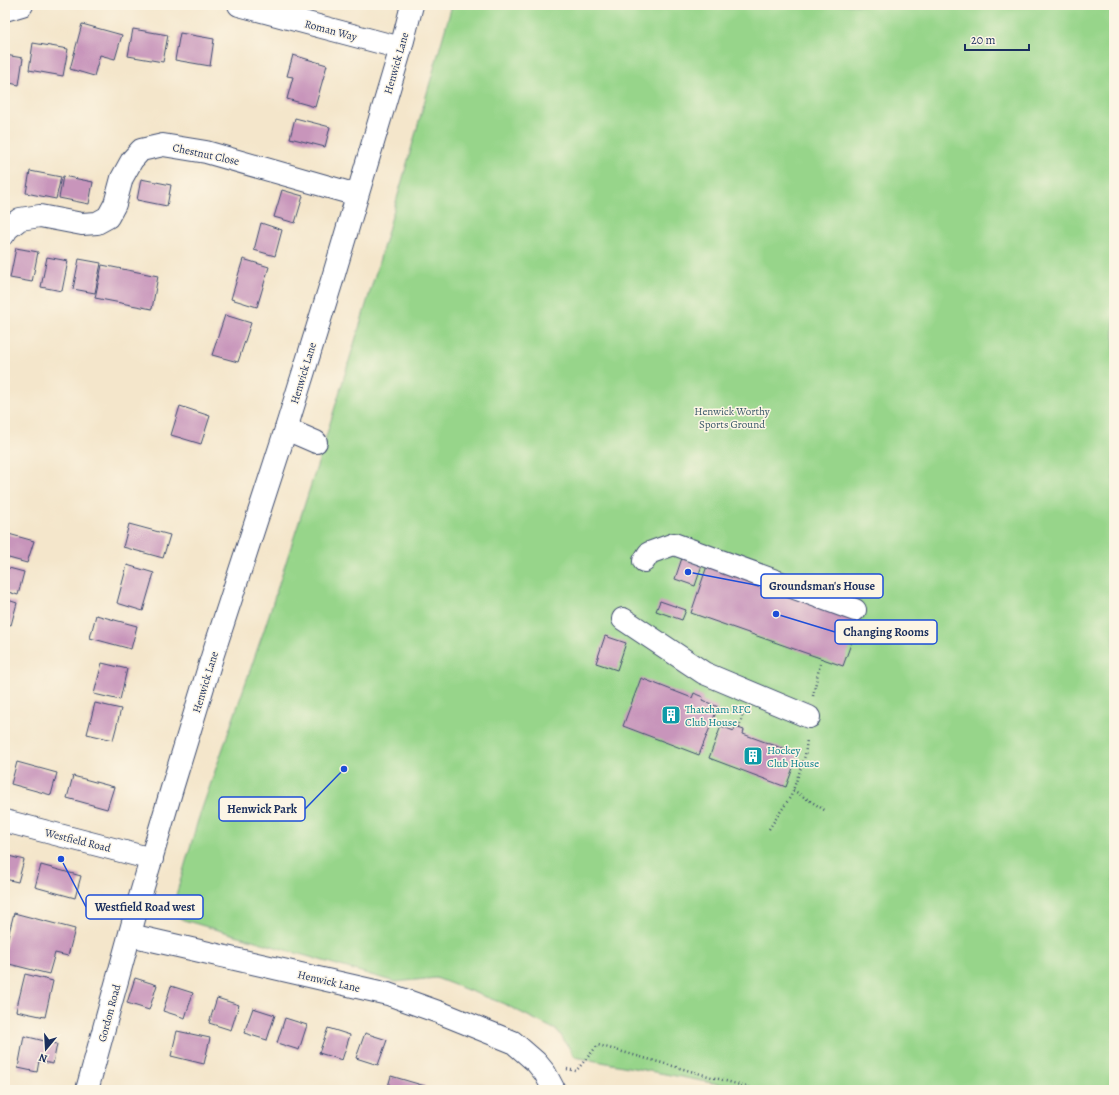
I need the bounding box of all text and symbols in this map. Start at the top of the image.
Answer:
street label: Roman Way [303,16,359,45]
scale bar [965,26,1029,52]
street label: Henwick Lane [380,30,412,96]
text: 20 m [971,32,995,48]
street label: Chestnut Close [171,140,241,169]
street label: Henwick Lane [287,340,320,406]
park label: Henwick Worthy Sports Ground [694,404,770,432]
callout: Groundsman's House [761,574,883,598]
text: Groundsman's House [769,578,876,594]
callout: Changing Rooms [835,620,937,644]
text: Changing Rooms [843,624,929,640]
street label: Henwick Lane [189,649,222,715]
place label: Thatcham RFC Club House [685,702,751,730]
building icon: Thatcham RFC Club House [660,704,682,726]
place label: Hockey Club House [767,743,819,771]
building icon: Hockey Club House [742,745,764,767]
callout: Henwick Park [219,797,305,821]
text: Henwick Park [227,801,298,817]
street label: Westfield Road [42,825,113,856]
callout: Westfield Road west [86,895,203,919]
text: Westfield Road west [94,899,195,915]
street label: Henwick Lane [296,967,362,996]
street label: Gordon Road [95,983,124,1044]
north arrow [26,1029,66,1069]
text: N [37,1050,49,1066]

